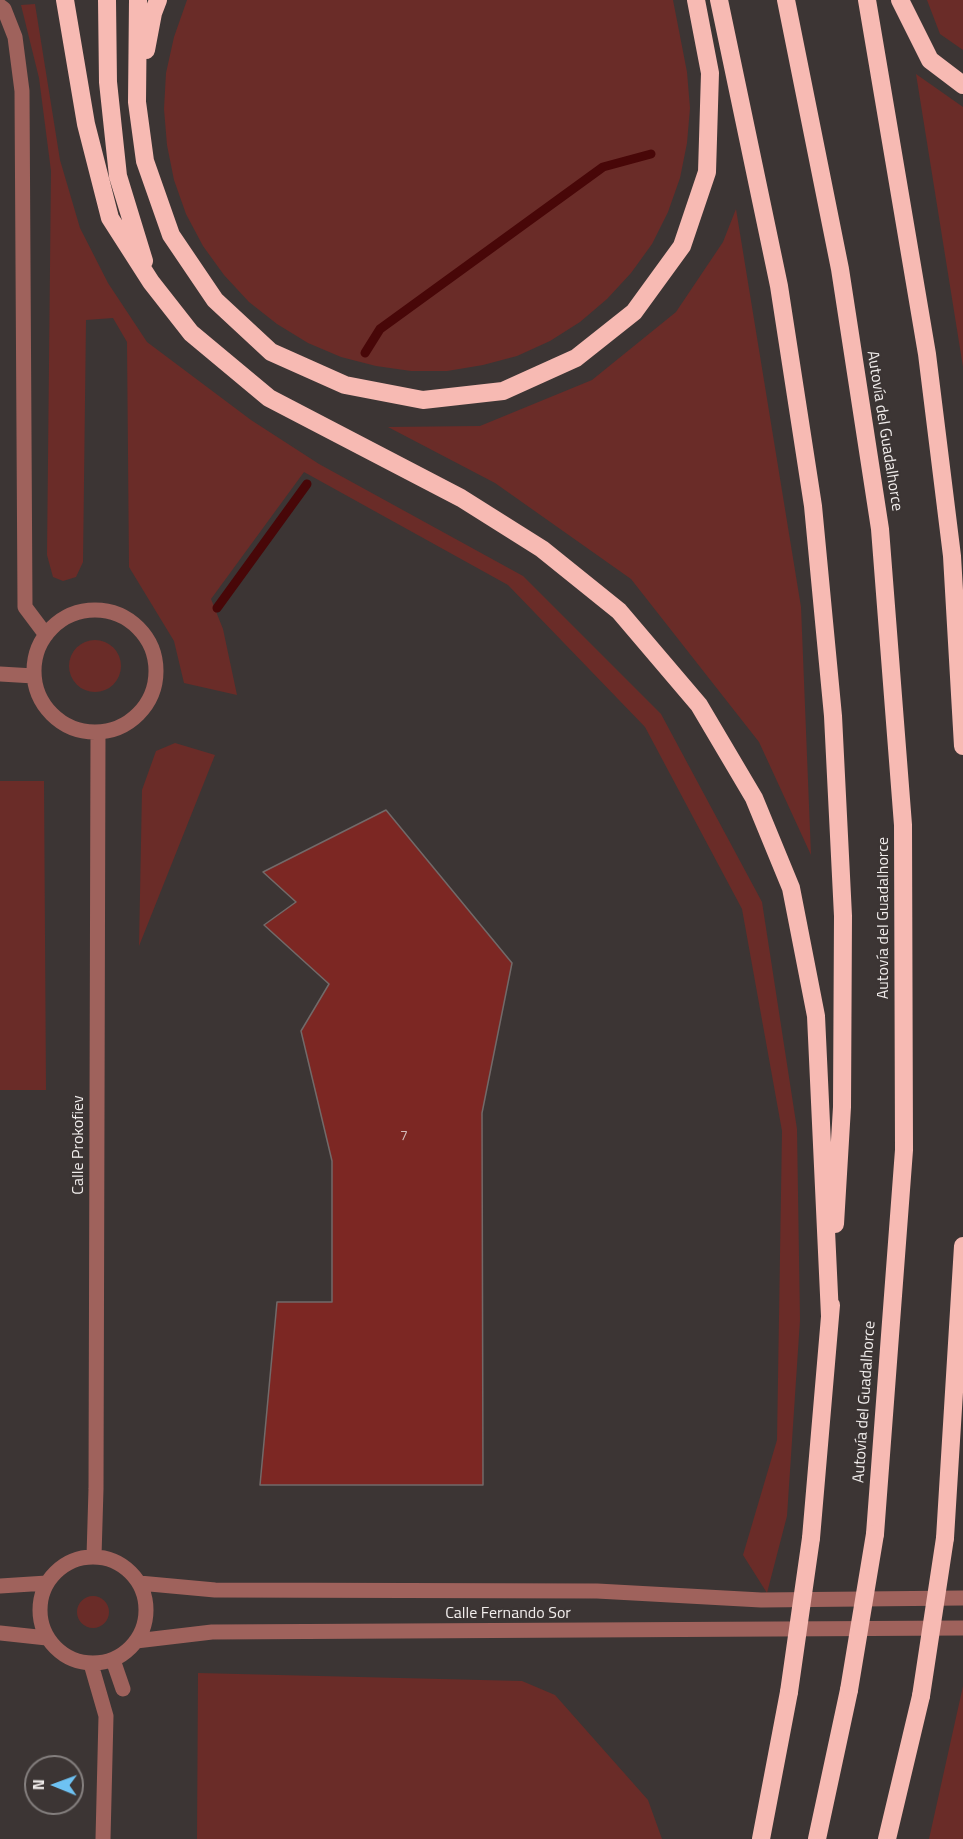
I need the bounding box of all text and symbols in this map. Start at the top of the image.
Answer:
street label: Autovía del Guadalhorce [862,349,906,513]
street label: Autovía del Guadalhorce [874,837,894,999]
street label: Calle Prokofiev [69,1095,89,1195]
house number: 7 [400,1129,408,1145]
street label: Autovía del Guadalhorce [850,1320,880,1484]
street label: Calle Fernando Sor [445,1604,571,1624]
north arrow [24,1755,84,1815]
text: N [26,1779,50,1790]

